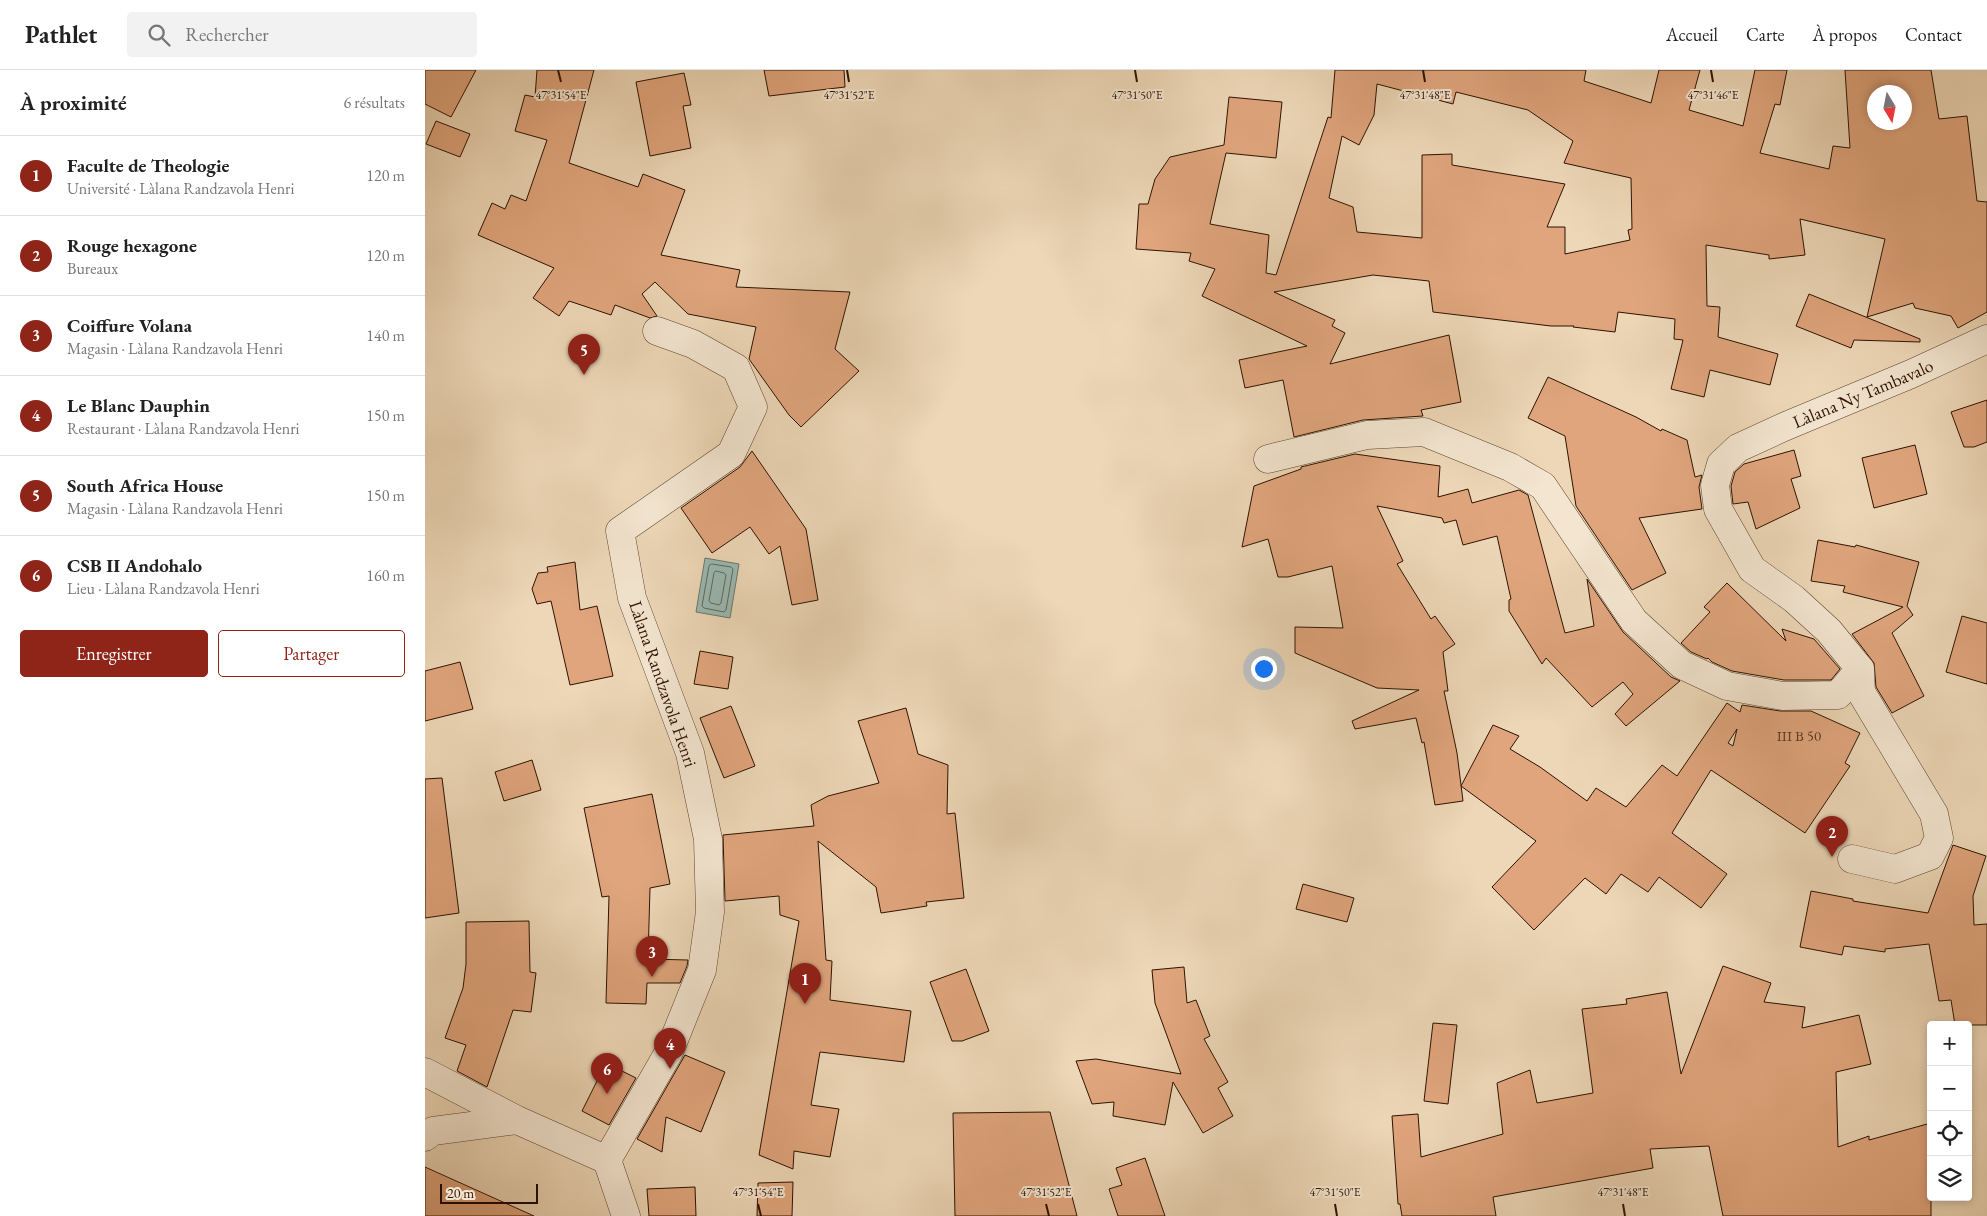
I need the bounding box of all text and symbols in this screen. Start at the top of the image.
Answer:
search box [127,12,477,57]
text: Pathlet [25,19,97,50]
icon: search [145,21,173,49]
text: Rechercher [185,22,269,47]
text: Accueil [1666,23,1718,46]
text: Carte [1746,23,1785,46]
text: À propos [1813,23,1877,46]
text: Contact [1905,23,1962,46]
north arrow [1867,85,1912,130]
text: 47°31'54"E [535,87,587,103]
text: 47°31'52"E [823,87,875,103]
text: 47°31'50"E [1111,87,1163,103]
text: 47°31'48"E [1399,87,1451,103]
text: 47°31'46"E [1687,87,1739,103]
text: À proximité [20,89,127,116]
text: 6 résultats [343,92,405,113]
text: Faculte de Theologie [67,153,230,178]
text: 1 [32,165,40,186]
text: 120 m [366,165,405,186]
text: Université · Làlana Randzavola Henri [67,178,294,199]
text: Rouge hexagone [67,233,197,258]
text: 2 [32,245,40,266]
text: 120 m [366,245,405,266]
text: Bureaux [67,258,118,279]
text: Coiffure Volana [67,313,192,338]
text: 3 [32,325,40,346]
text: 140 m [366,325,405,346]
pin: 5 [568,334,600,375]
text: Magasin · Làlana Randzavola Henri [67,338,283,359]
street label: Làlana Ny Tambavalo [1789,353,1937,433]
text: Le Blanc Dauphin [67,393,210,418]
text: 4 [32,405,40,426]
text: 150 m [366,405,405,426]
text: Restaurant · Làlana Randzavola Henri [67,418,300,439]
text: South Africa House [67,473,223,498]
text: 5 [32,485,40,506]
text: 150 m [366,485,405,506]
text: Magasin · Làlana Randzavola Henri [67,498,283,519]
text: CSB II Andohalo [67,553,202,578]
text: 6 [32,565,40,586]
text: 160 m [366,565,405,586]
text: Lieu · Làlana Randzavola Henri [67,578,260,599]
street label: Làlana Randzavola Henri [624,598,703,771]
button: Enregistrer [20,630,208,677]
button: Partager [218,630,405,677]
your location [1251,656,1277,682]
house number: III B 50 [1777,726,1821,745]
pin: 2 [1816,816,1848,857]
pin: 3 [636,936,668,977]
pin: 1 [789,963,821,1004]
map controls [1927,1021,1972,1201]
button: + [1927,1021,1972,1066]
pin: 4 [654,1028,686,1069]
pin: 6 [591,1053,623,1094]
button: − [1927,1066,1972,1111]
button: locate [1927,1111,1972,1156]
button: layers [1927,1156,1972,1201]
scale bar [440,1181,537,1204]
text: 20 m [447,1184,474,1202]
text: 47°31'54"E [732,1184,784,1200]
text: 47°31'52"E [1020,1184,1072,1200]
text: 47°31'50"E [1309,1184,1361,1200]
text: 47°31'48"E [1597,1184,1649,1200]

